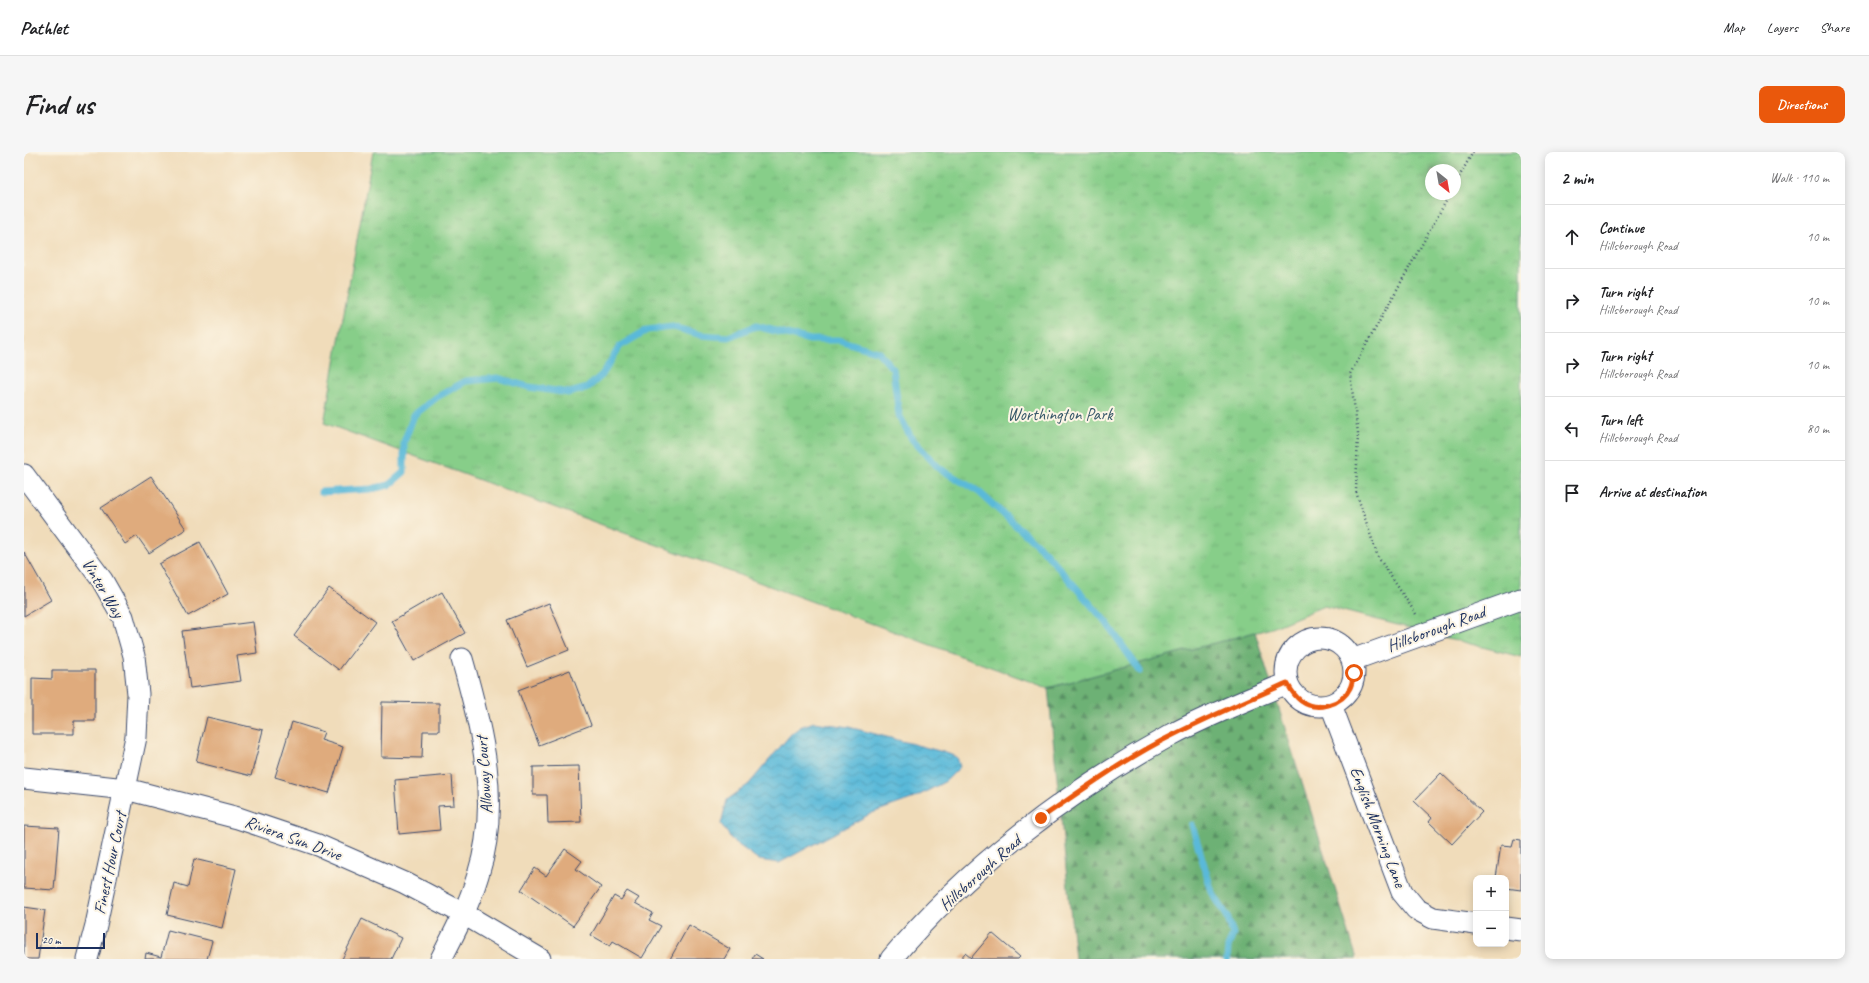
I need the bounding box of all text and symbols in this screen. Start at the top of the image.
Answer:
text: Pathlet [20,16,68,40]
text: Map [1723,19,1745,36]
text: Layers [1767,19,1798,36]
text: Share [1820,19,1849,36]
button: Directions [1759,86,1845,123]
text: Find us [24,87,94,122]
north arrow [1425,164,1461,200]
text: 2 min [1561,168,1594,189]
text: Walk · 110 m [1770,170,1829,186]
text: Continue [1599,219,1644,238]
icon: ahead [1561,226,1583,248]
text: 10 m [1807,229,1829,245]
text: Hillsborough Road [1599,238,1678,254]
text: Turn right [1599,283,1652,302]
icon: right [1561,290,1583,312]
text: 10 m [1807,293,1829,309]
text: Hillsborough Road [1599,302,1678,318]
text: Turn right [1599,347,1652,366]
icon: right [1561,354,1583,376]
text: 10 m [1807,357,1829,373]
text: Hillsborough Road [1599,366,1678,382]
park label: Worthington Park [1008,404,1114,425]
text: Turn left [1599,411,1642,430]
icon: left [1561,418,1583,440]
text: 80 m [1807,421,1829,437]
text: Hillsborough Road [1599,430,1678,446]
icon: arrive [1561,482,1583,504]
text: Arrive at destination [1599,483,1706,502]
street label: Vinter Way [77,554,129,623]
street label: Hillsborough Road [1384,600,1491,656]
route start [1345,664,1363,682]
street label: Alloway Court [471,733,497,815]
street label: English Morning Lane [1345,764,1411,892]
street label: Finest Hour Court [89,808,132,916]
route end [1032,809,1050,827]
street label: Riviera Sun Drive [242,811,345,866]
street label: Hillsborough Road [935,829,1028,915]
map controls [1473,875,1509,947]
button: + [1473,875,1509,911]
button: − [1473,911,1509,947]
scale bar [36,931,105,950]
text: 20 m [42,933,61,947]

